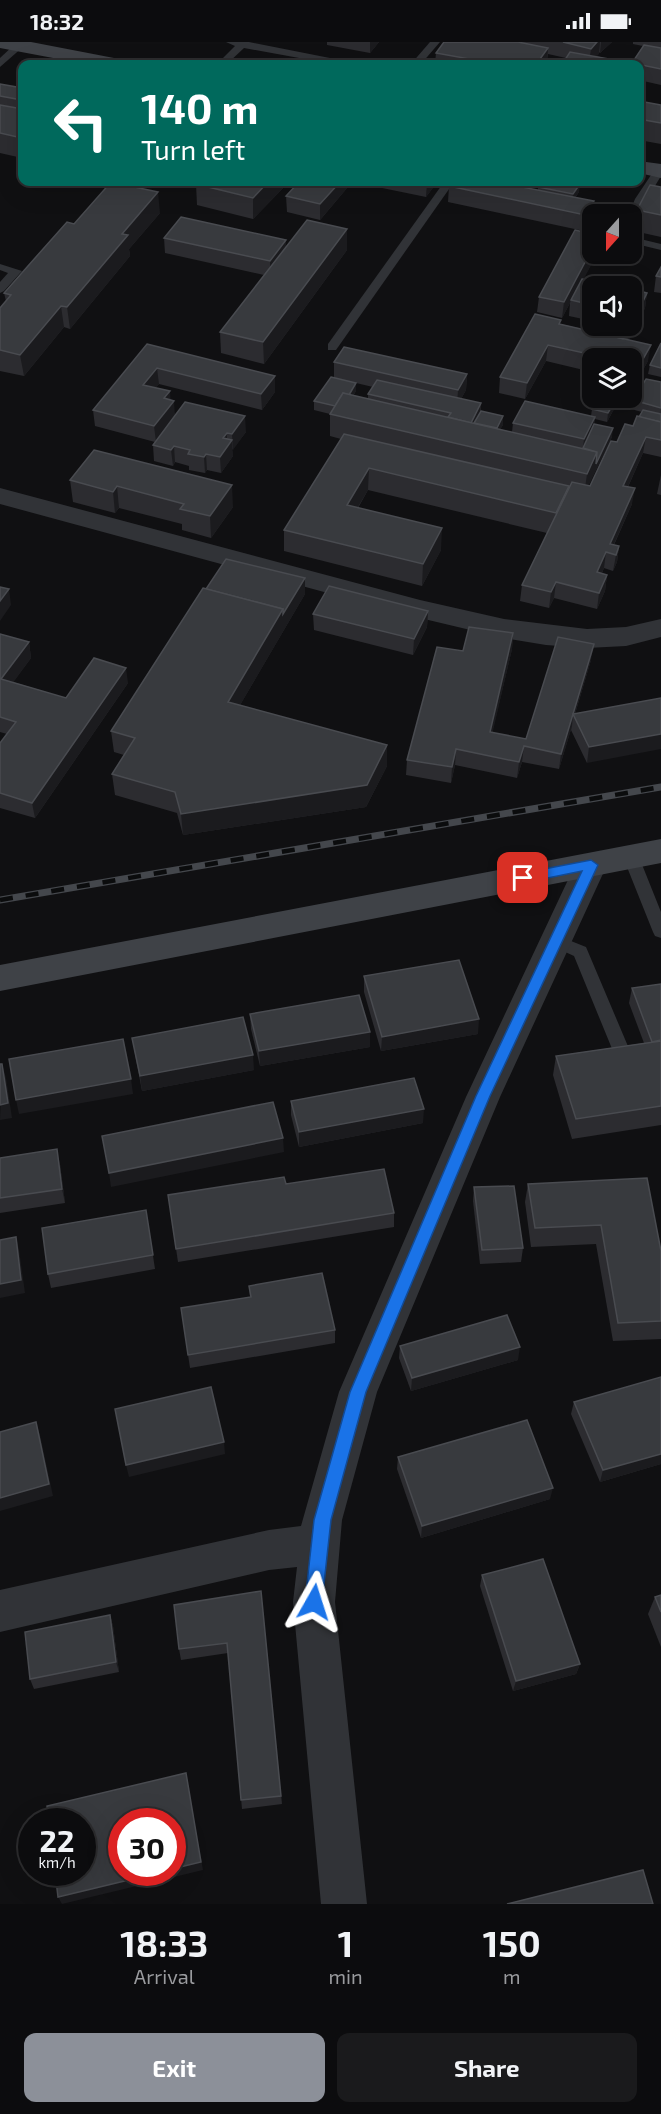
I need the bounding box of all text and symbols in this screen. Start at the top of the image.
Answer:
text: 18:32 [30,8,84,34]
text: 140 m [141,82,258,132]
icon: left [42,84,120,162]
text: Turn left [141,133,245,165]
north arrow [582,204,642,264]
map controls [582,204,642,408]
button: sound [582,276,642,336]
button: layers [582,348,642,408]
pin [497,852,548,903]
icon: arrive [506,861,539,894]
position arrow [282,1570,346,1634]
speed limit sign: 30 [108,1808,186,1886]
text: 22 [40,1822,74,1858]
text: km/h [38,1853,76,1871]
text: 18:33 [120,1921,208,1964]
text: 1 [338,1921,353,1964]
text: 150 [483,1921,541,1964]
text: Arrival [134,1964,195,1988]
text: min [328,1964,363,1988]
text: m [503,1964,521,1988]
button: Exit [24,2033,325,2102]
button: Share [337,2033,637,2102]

